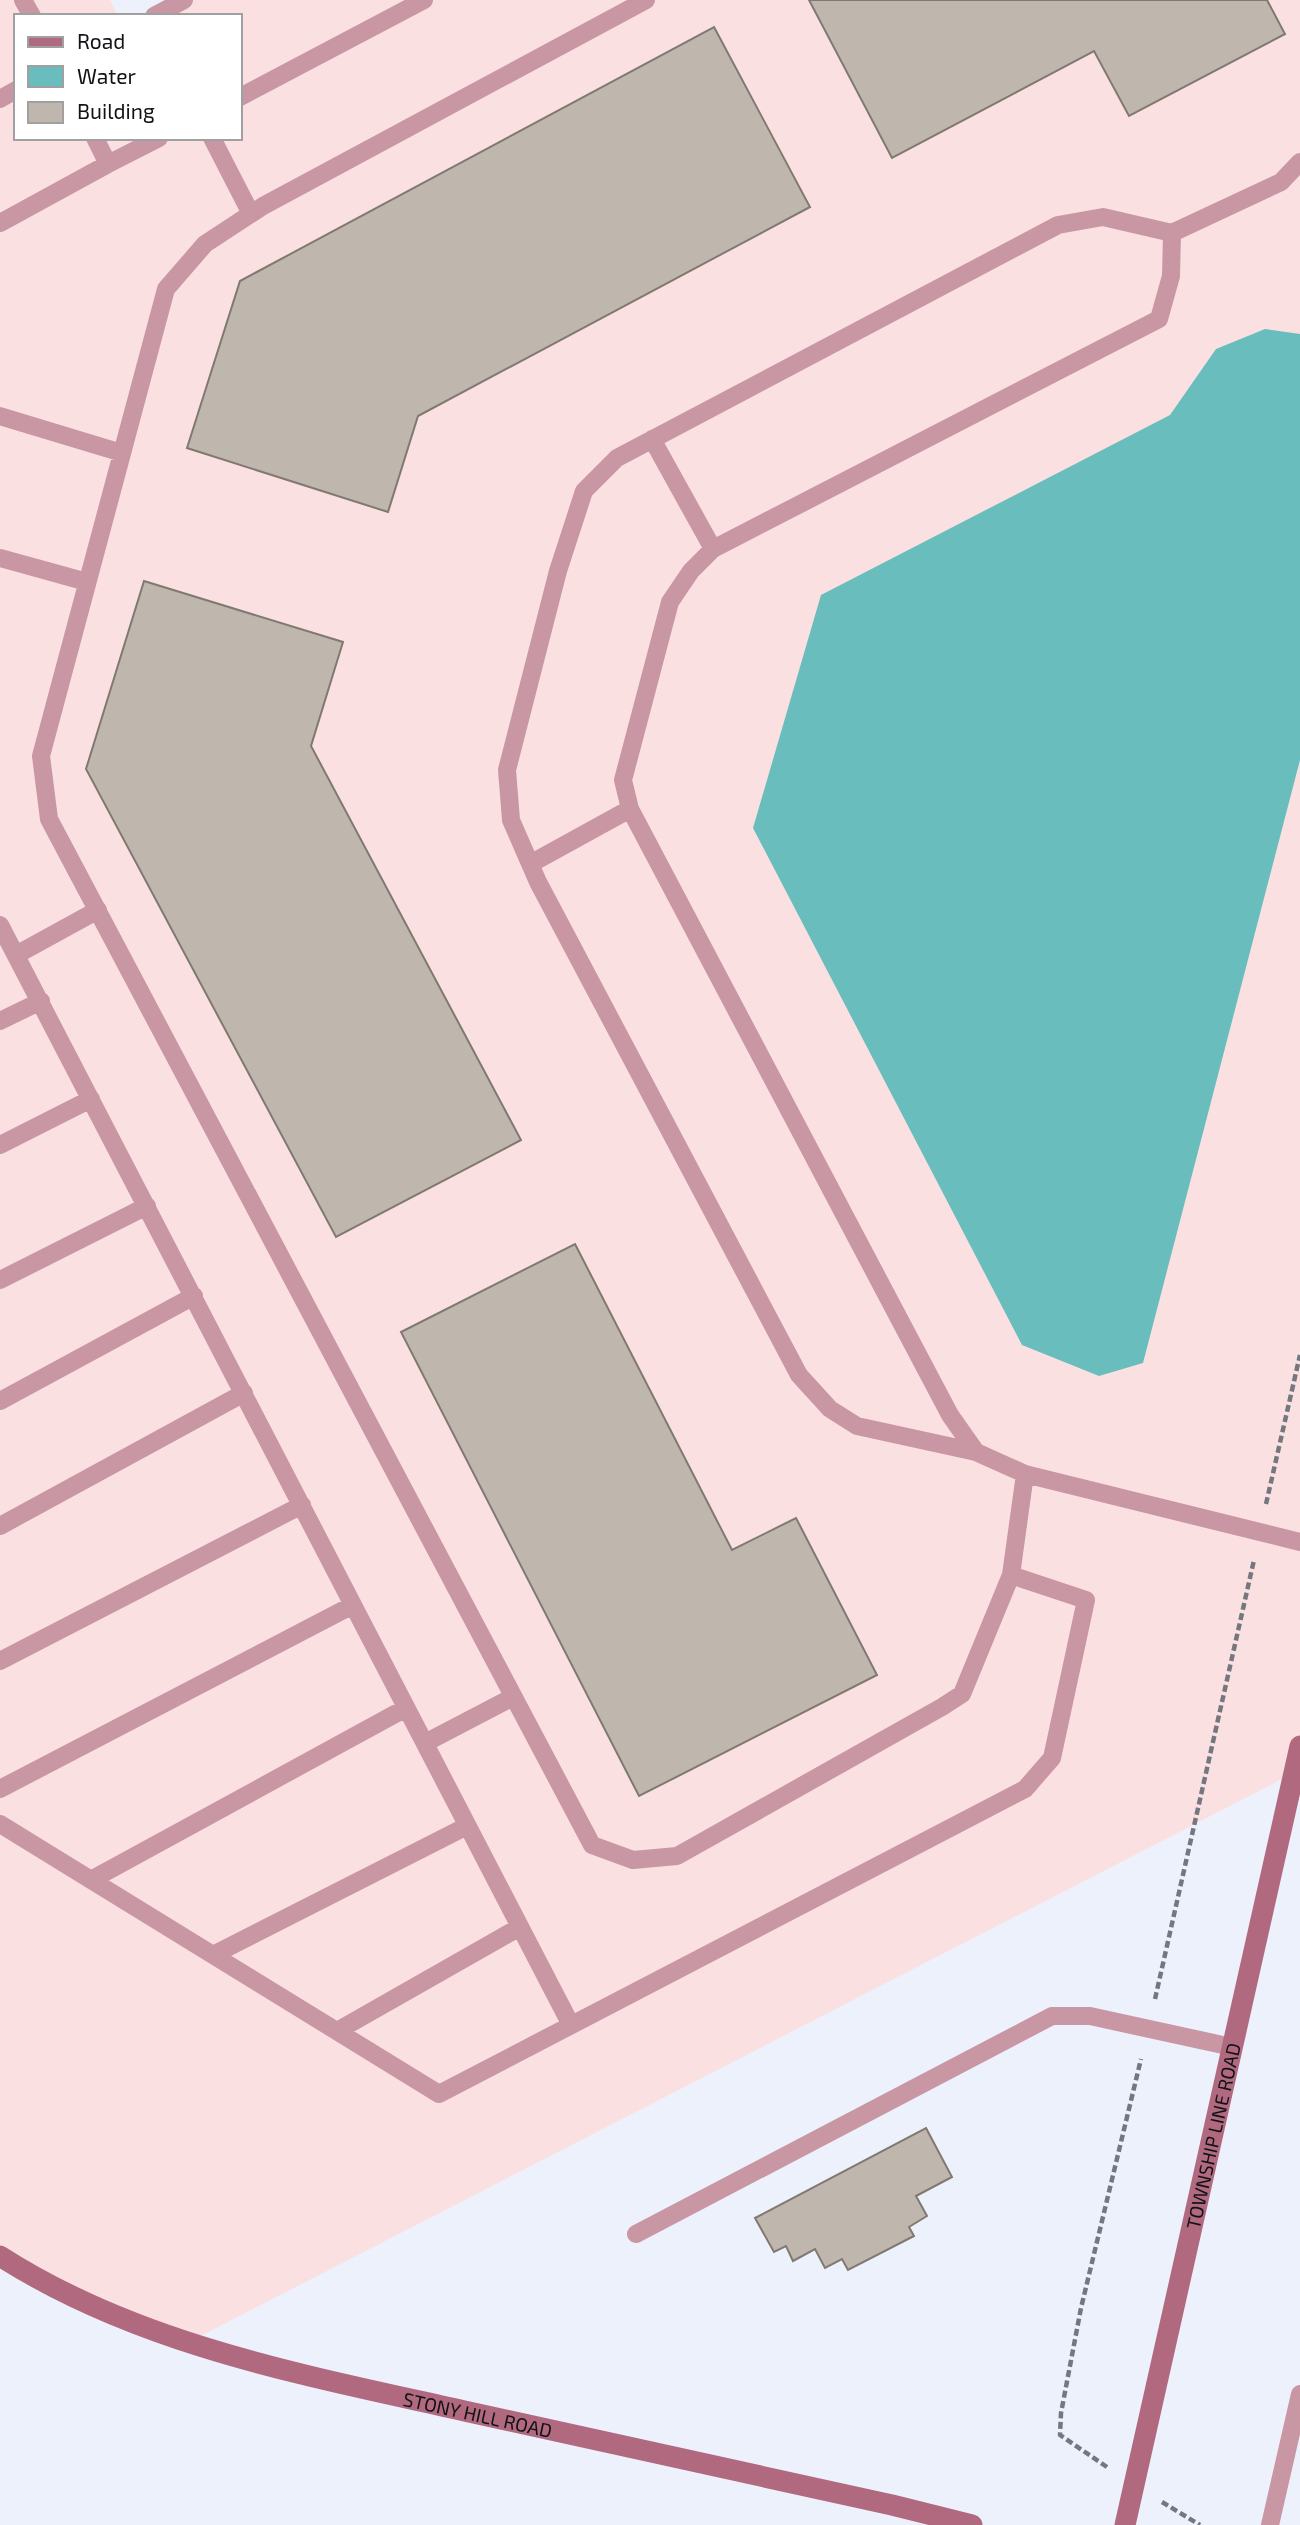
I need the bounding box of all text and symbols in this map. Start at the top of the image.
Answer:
legend [14,14,242,140]
text: Road [77,28,125,53]
text: Water [77,63,136,88]
text: Building [77,98,155,123]
street label: TOWNSHIP LINE ROAD [1180,2040,1245,2231]
street label: STONY HILL ROAD [401,2386,554,2441]

